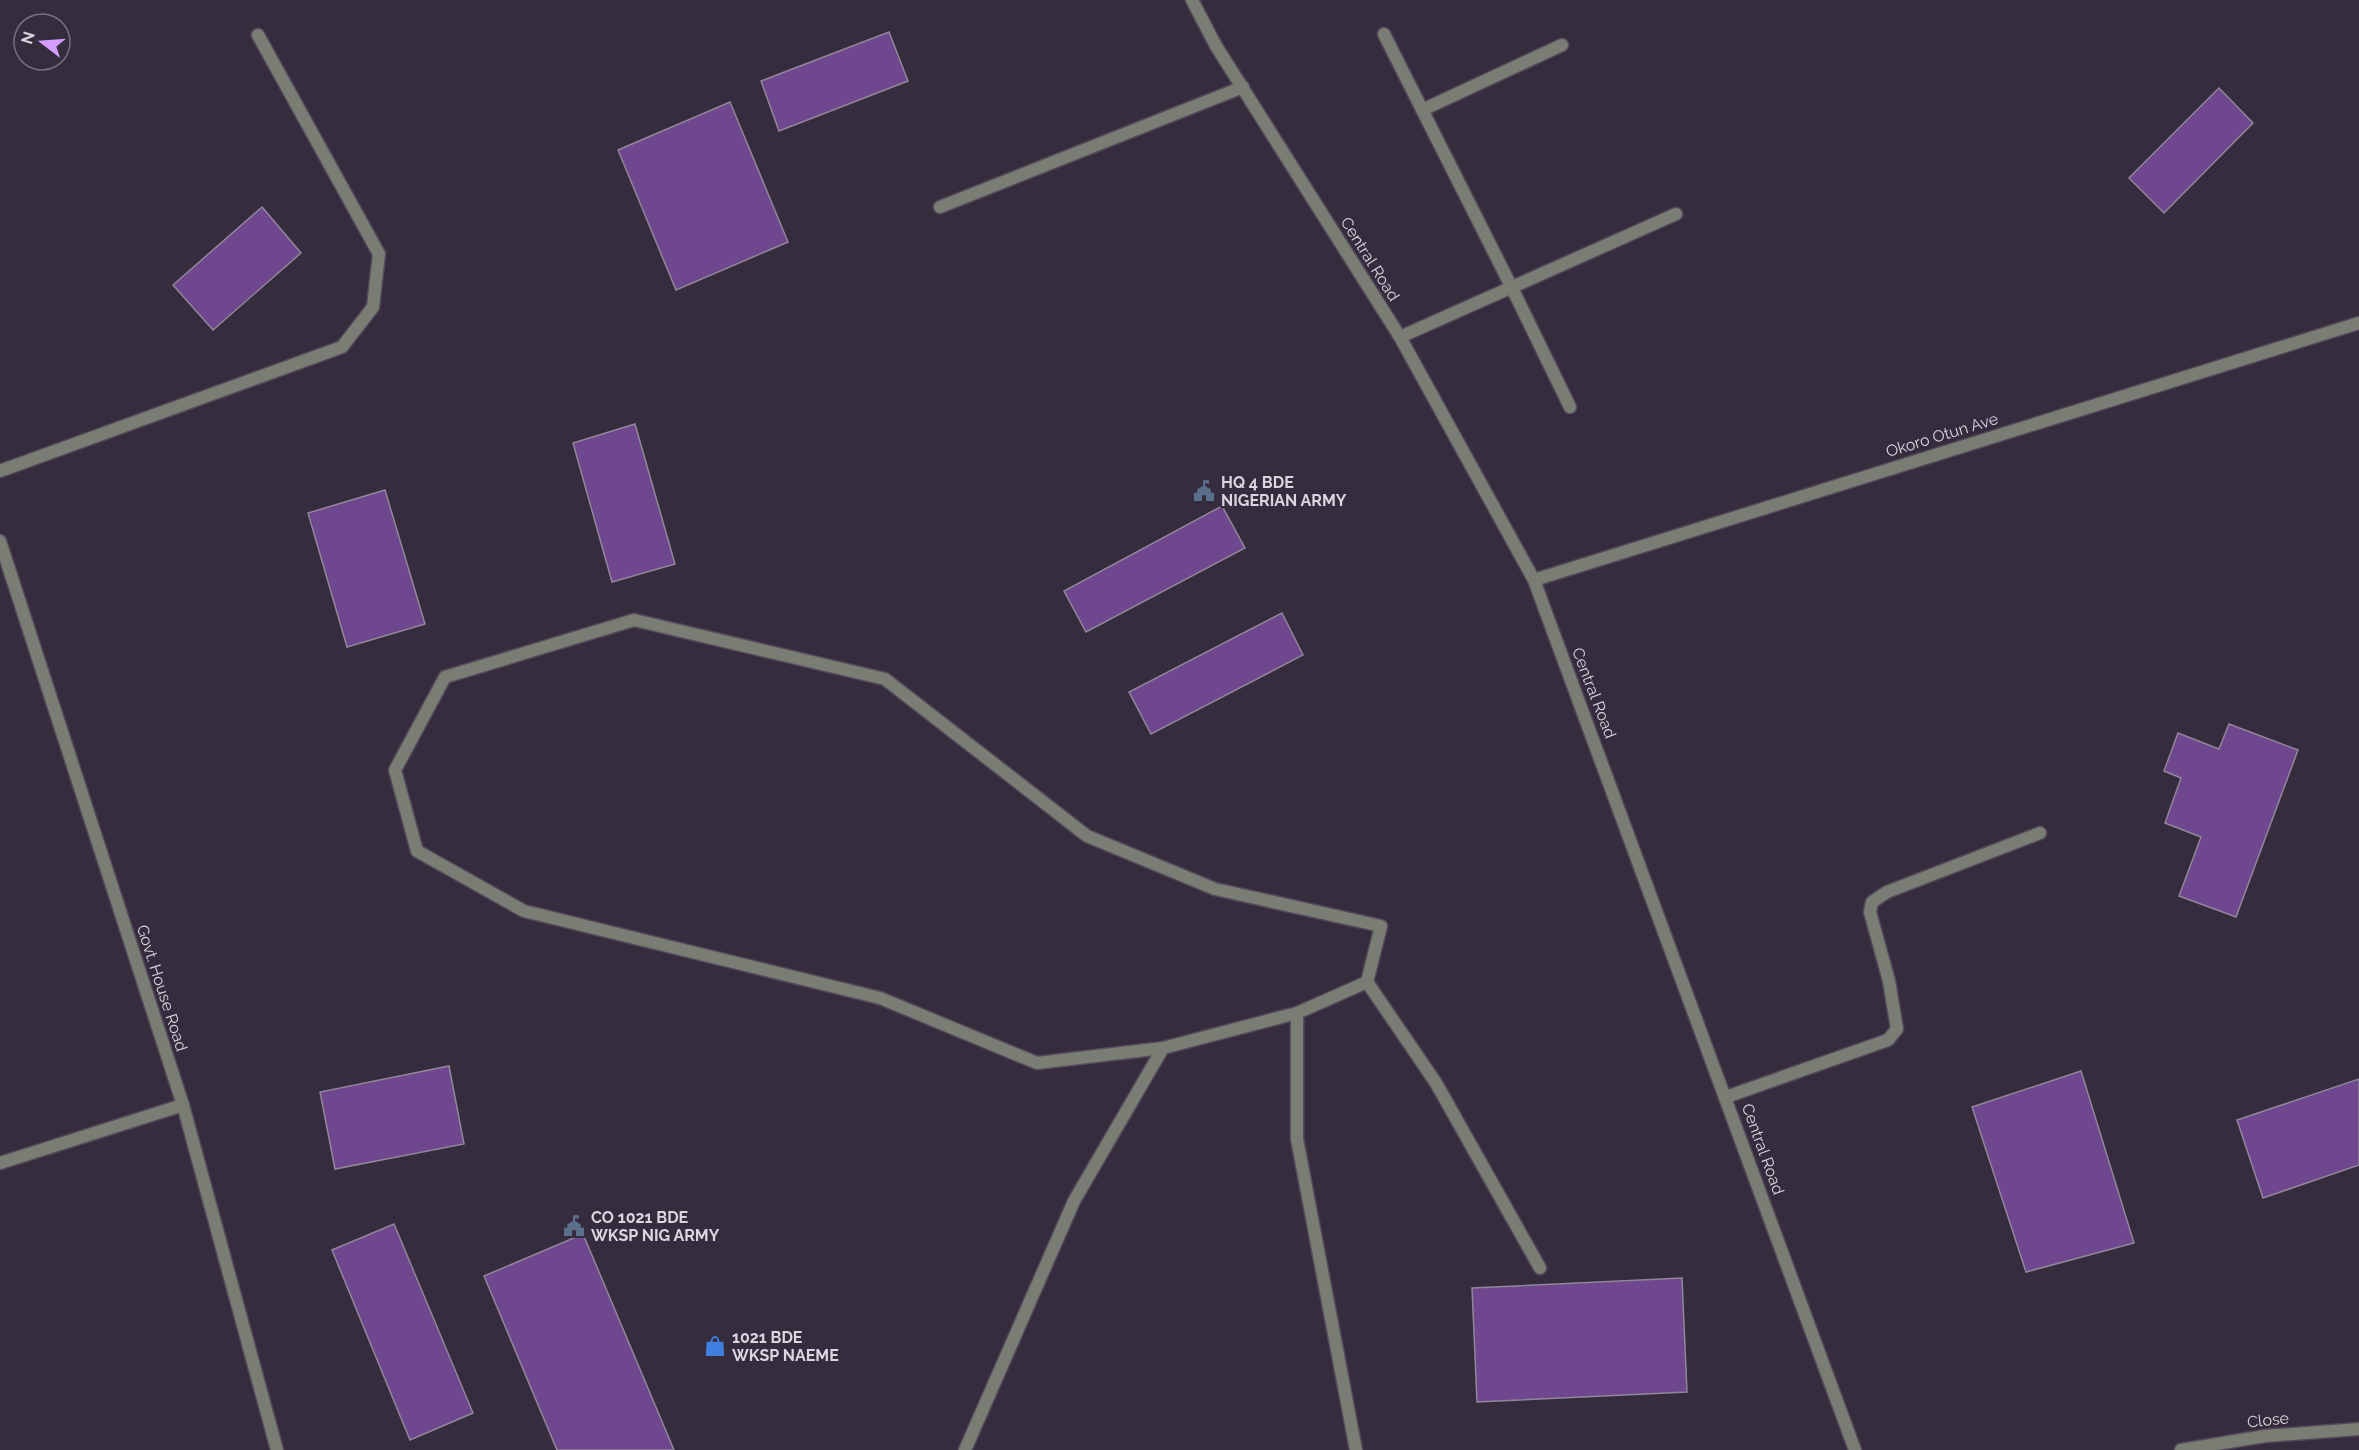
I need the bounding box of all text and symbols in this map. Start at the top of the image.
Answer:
north arrow [12,12,72,72]
text: N [17,29,39,46]
street label: Central Road [1337,213,1403,305]
street label: Okoro Otun Ave [1884,409,2000,461]
place label: HQ 4 BDE NIGERIAN ARMY [1221,473,1347,510]
public building icon: HQ 4 BDE NIGERIAN ARMY [1192,479,1216,503]
street label: Central Road [1568,645,1620,741]
street label: Govt. House Road [133,922,191,1054]
street label: Central Road [1738,1101,1788,1197]
place label: CO 1021 BDE WKSP NIG ARMY [591,1208,720,1245]
public building icon: CO 1021 BDE WKSP NIG ARMY [562,1214,586,1238]
place label: 1021 BDE WKSP NAEME [732,1328,839,1365]
shop icon: 1021 BDE WKSP NAEME [703,1334,727,1358]
street label: Close [2246,1408,2290,1432]

